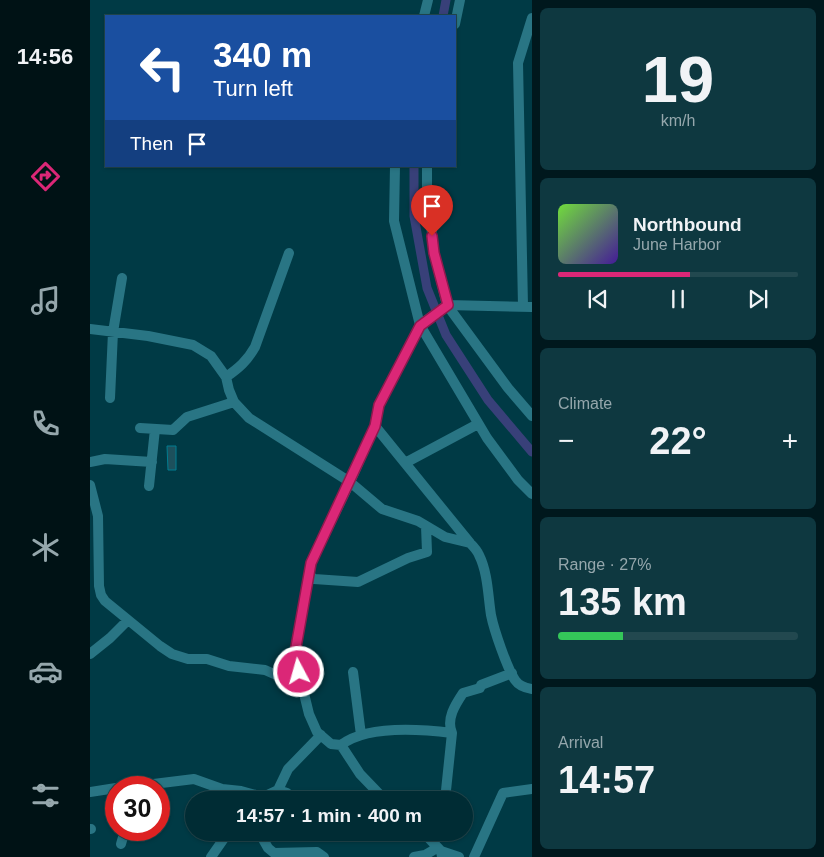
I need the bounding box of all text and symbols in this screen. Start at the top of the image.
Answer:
icon: left [130,35,195,100]
text: 340 m [213,35,312,74]
text: 19 [642,43,714,116]
text: 14:56 [17,44,73,69]
text: Turn left [213,76,293,101]
text: km/h [661,112,695,129]
icon: arrive [183,130,211,158]
text: Then [130,133,173,154]
icon: directions [28,159,63,194]
pin [411,185,453,236]
icon: arrive [418,192,446,220]
text: Northbound [633,214,742,235]
text: June Harbor [633,236,721,253]
icon: music [28,283,63,318]
icon: previous [584,285,612,313]
icon: pause [664,285,692,313]
icon: next [744,285,772,313]
text: Climate [558,395,612,412]
icon: phone [28,406,63,441]
text: 22° [649,420,707,462]
text: − [558,425,574,456]
text: + [782,425,798,456]
icon: climate [28,530,63,565]
text: Range · 27% [558,556,651,573]
text: 135 km [558,581,687,623]
position arrow [272,645,324,697]
icon: car [28,654,63,689]
text: Arrival [558,734,603,751]
text: 14:57 [558,759,655,801]
speed limit sign: 30 [105,776,170,841]
icon: filters [28,778,63,813]
text: 14:57 · 1 min · 400 m [236,805,422,826]

